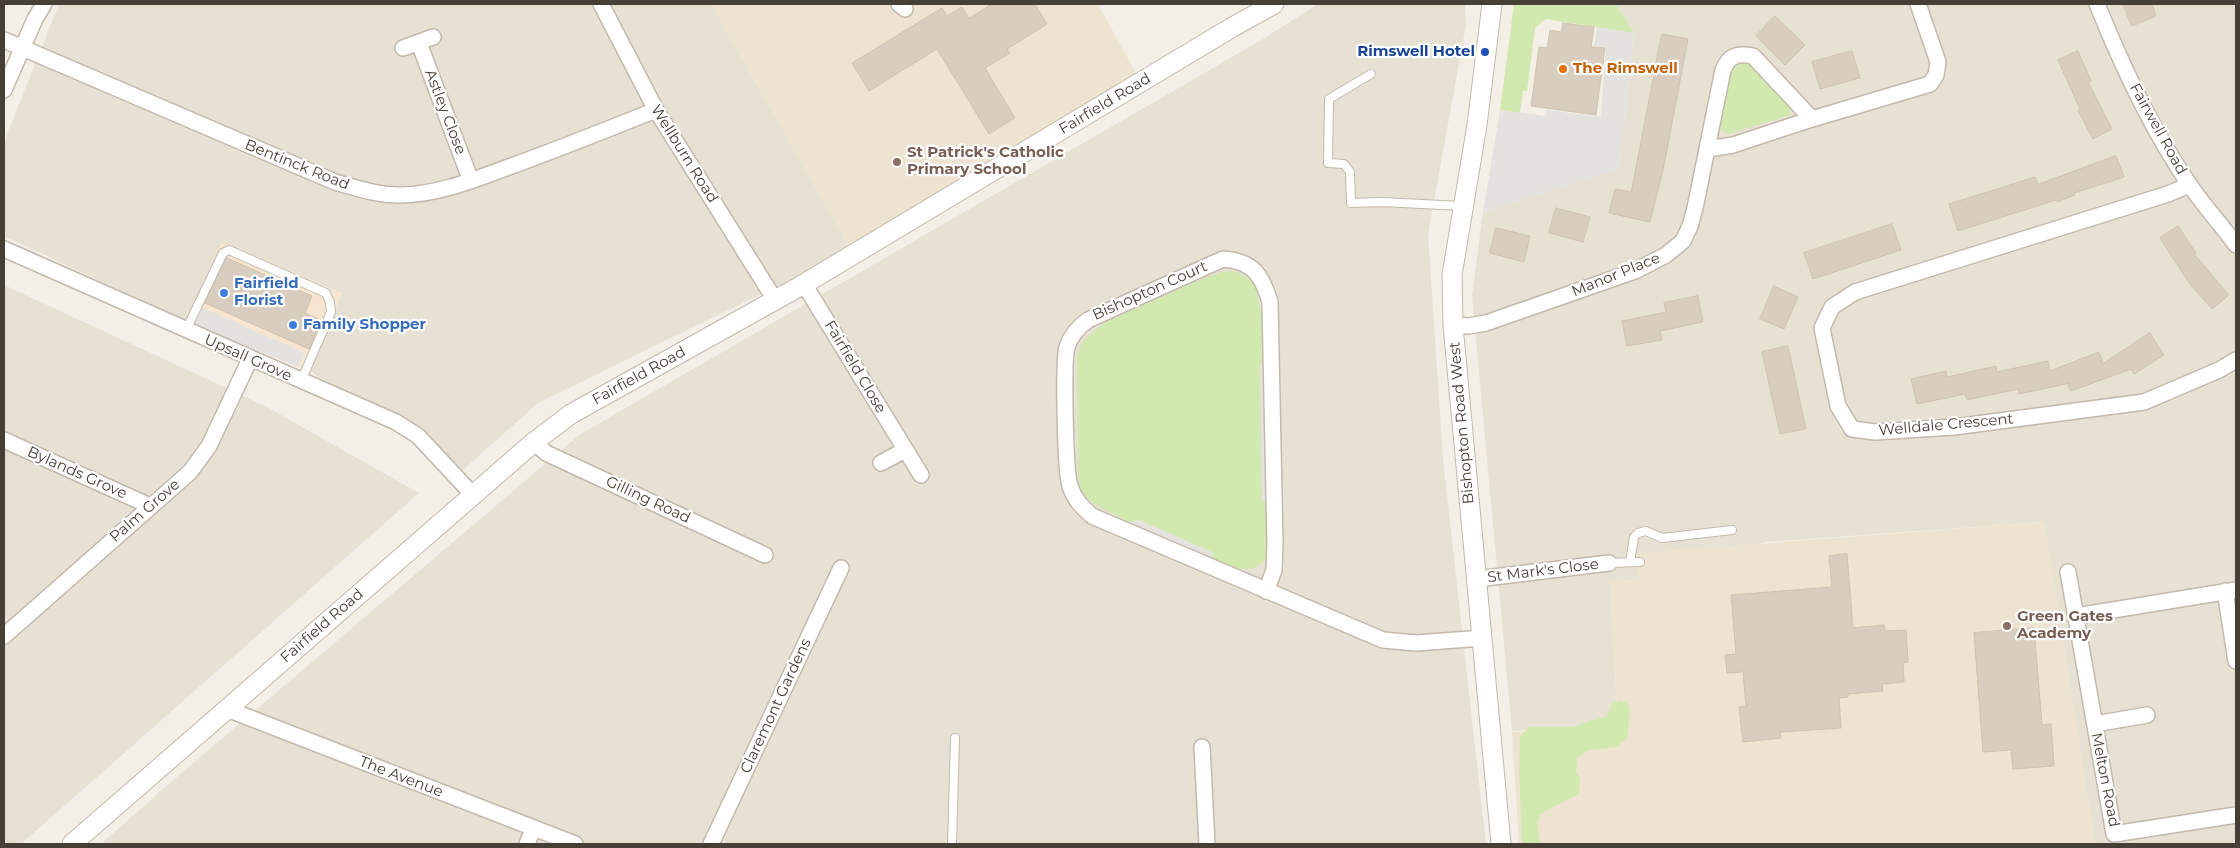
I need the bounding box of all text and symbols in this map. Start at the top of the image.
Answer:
place label: Rimswell Hotel [1357,43,1475,61]
marker: Rimswell Hotel [1479,46,1491,58]
place label: The Rimswell [1573,60,1678,78]
marker: The Rimswell [1557,63,1569,75]
street label: Astley Close [421,67,469,157]
street label: Fairfield Road [1056,70,1154,138]
street label: Fairwell Road [2126,80,2190,178]
street label: Wellburn Road [647,102,721,206]
street label: Bentinck Road [242,136,352,194]
place label: St Patrick's Catholic Primary School [907,144,1064,179]
marker: St Patrick's Catholic Primary School [891,156,903,168]
street label: Manor Place [1569,249,1663,301]
street label: Bishopton Court [1090,258,1210,324]
place label: Fairfield Florist [234,275,299,310]
marker: Fairfield Florist [218,287,230,299]
place label: Family Shopper [303,316,426,334]
street label: Fairfield Close [820,317,890,417]
marker: Family Shopper [287,319,299,331]
street label: Upsall Grove [202,331,294,385]
street label: Bishopton Road West [1446,341,1478,505]
street label: Fairfield Road [589,343,689,409]
street label: Welldale Crescent [1878,410,2014,440]
street label: Bylands Grove [24,443,130,503]
street label: Gilling Road [603,473,693,527]
street label: Palm Grove [106,476,184,546]
street label: St Mark's Close [1486,555,1600,587]
street label: Fairfield Road [277,585,367,667]
place label: Green Gates Academy [2017,608,2113,643]
marker: Green Gates Academy [2001,620,2013,632]
street label: Claremont Gardens [737,636,815,776]
street label: Melton Road [2087,731,2123,829]
street label: The Avenue [357,753,445,801]

